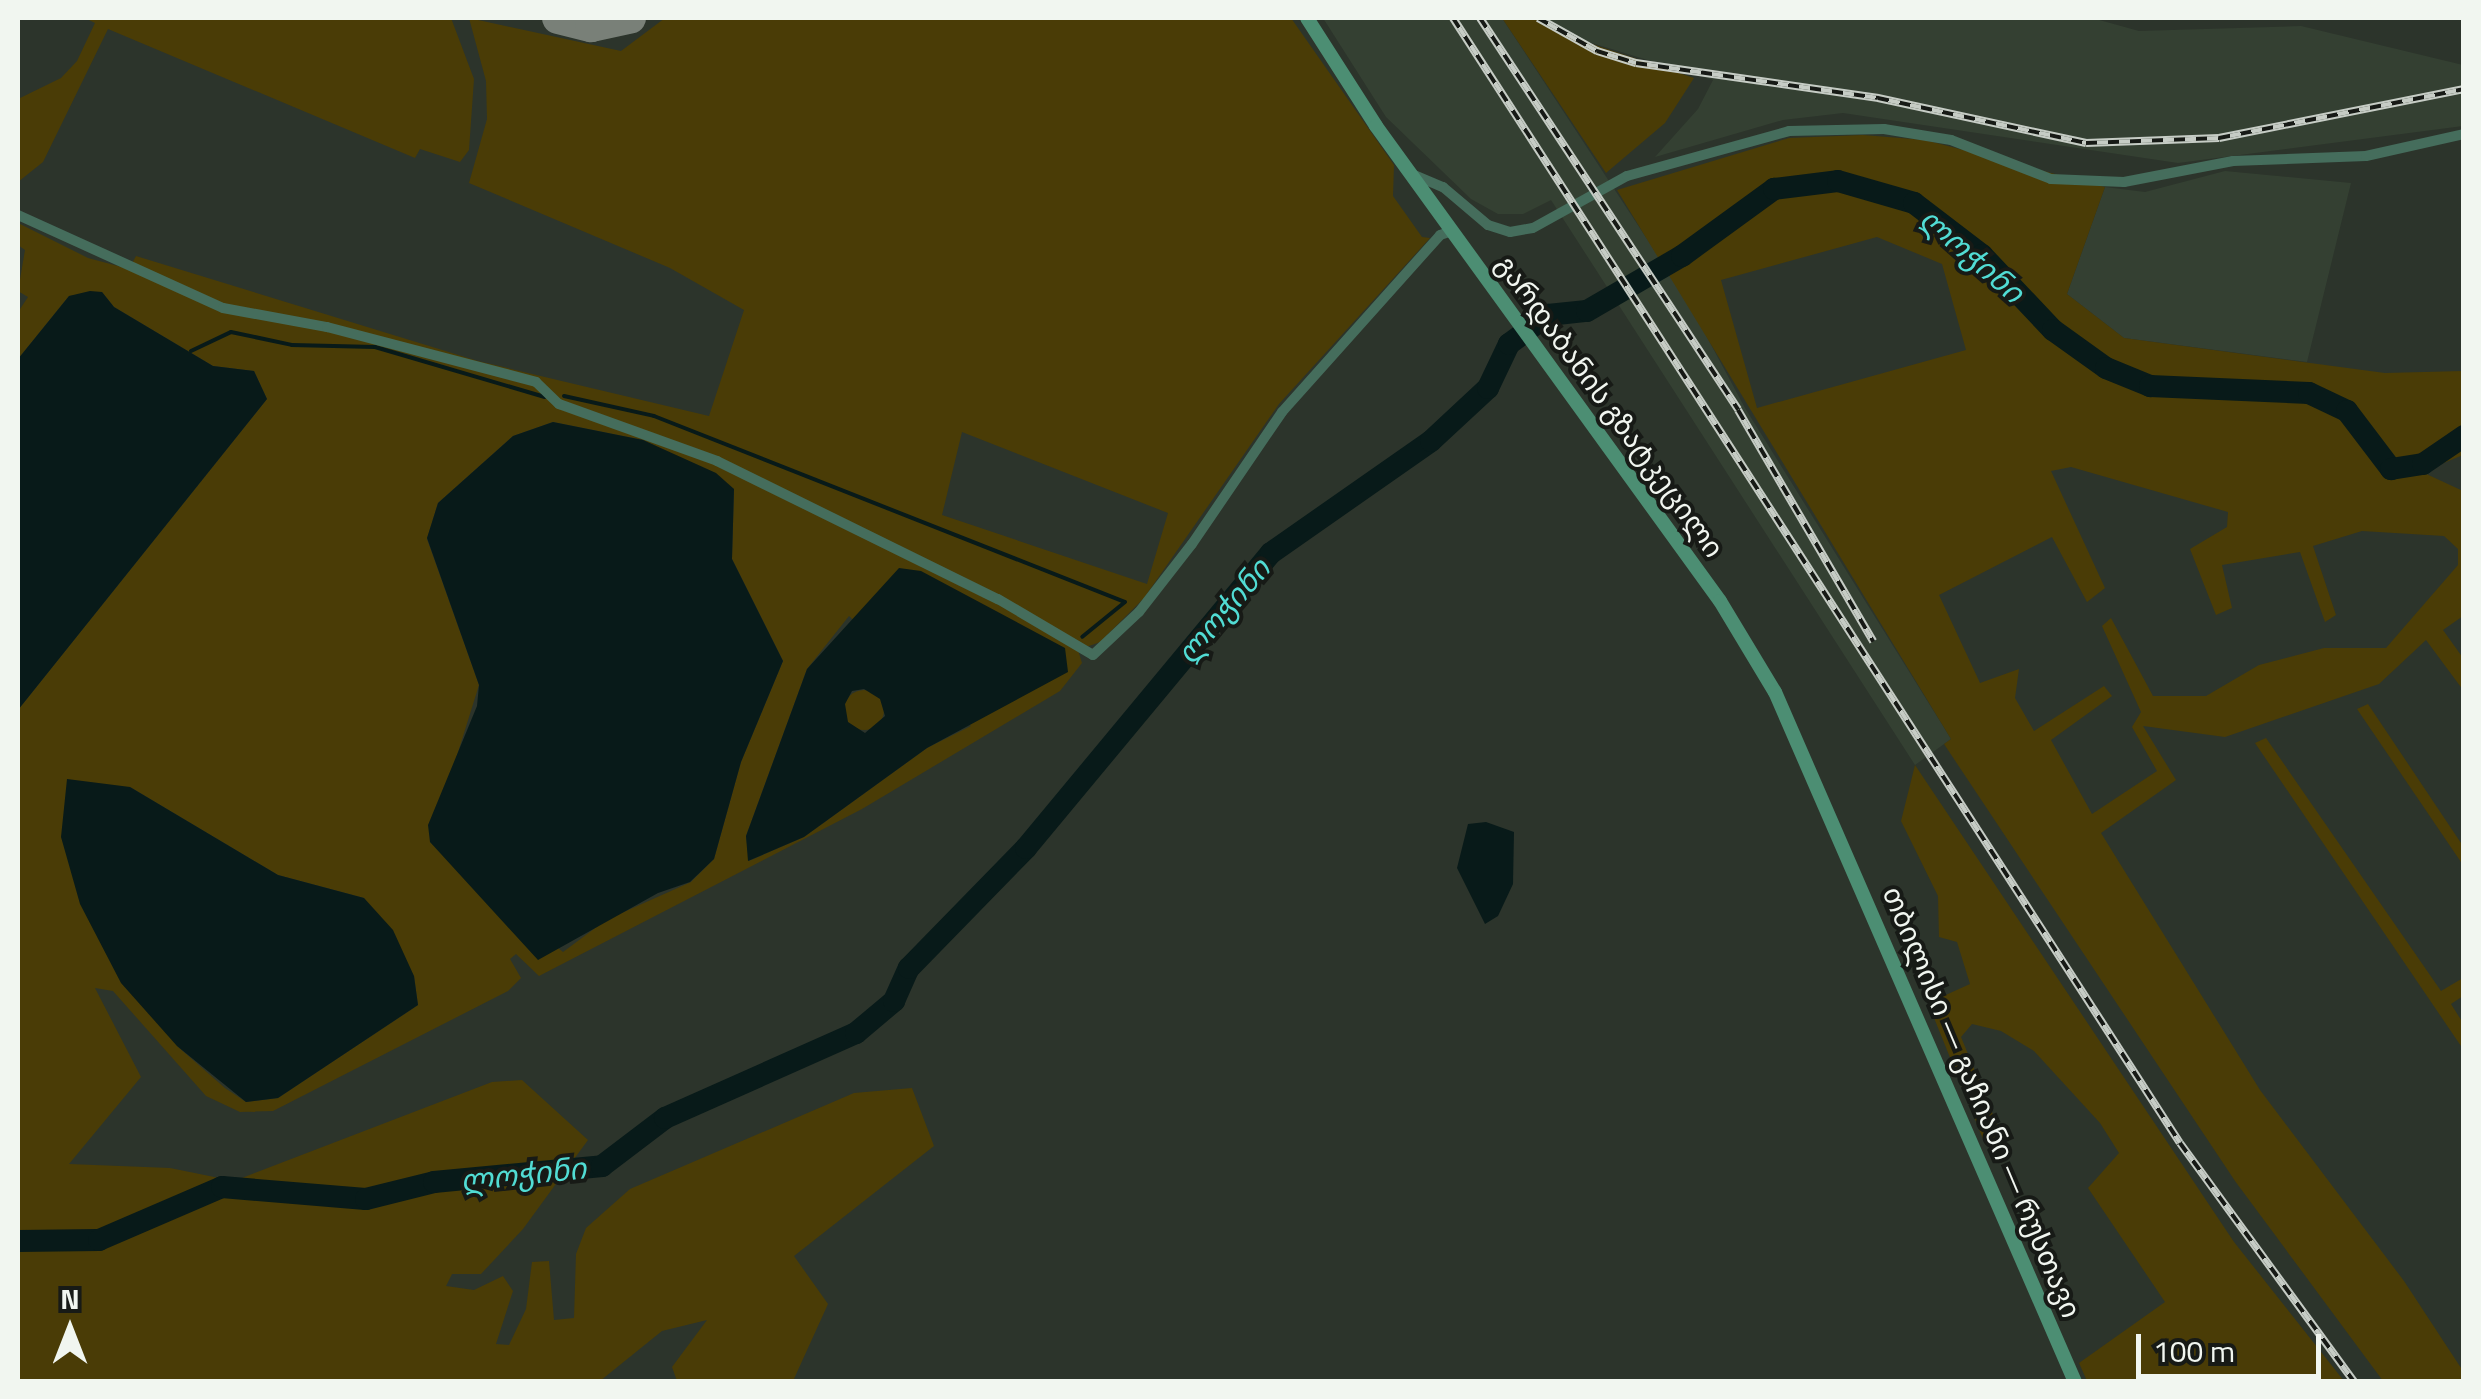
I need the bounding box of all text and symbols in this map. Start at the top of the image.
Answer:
water label: ლოჭინი [1913,200,2031,310]
street label: გარდაბანის გზატკეცილი [1489,248,1731,564]
water label: ლოჭინი [1169,551,1277,671]
street label: თბილისი — გაჩიანი — რუსთავი [1876,881,2088,1323]
water label: ლოჭინი [458,1149,588,1199]
text: N [60,1277,80,1320]
north arrow [20,1279,120,1379]
scale bar [2141,1314,2326,1376]
text: 100 m [2153,1328,2235,1374]

